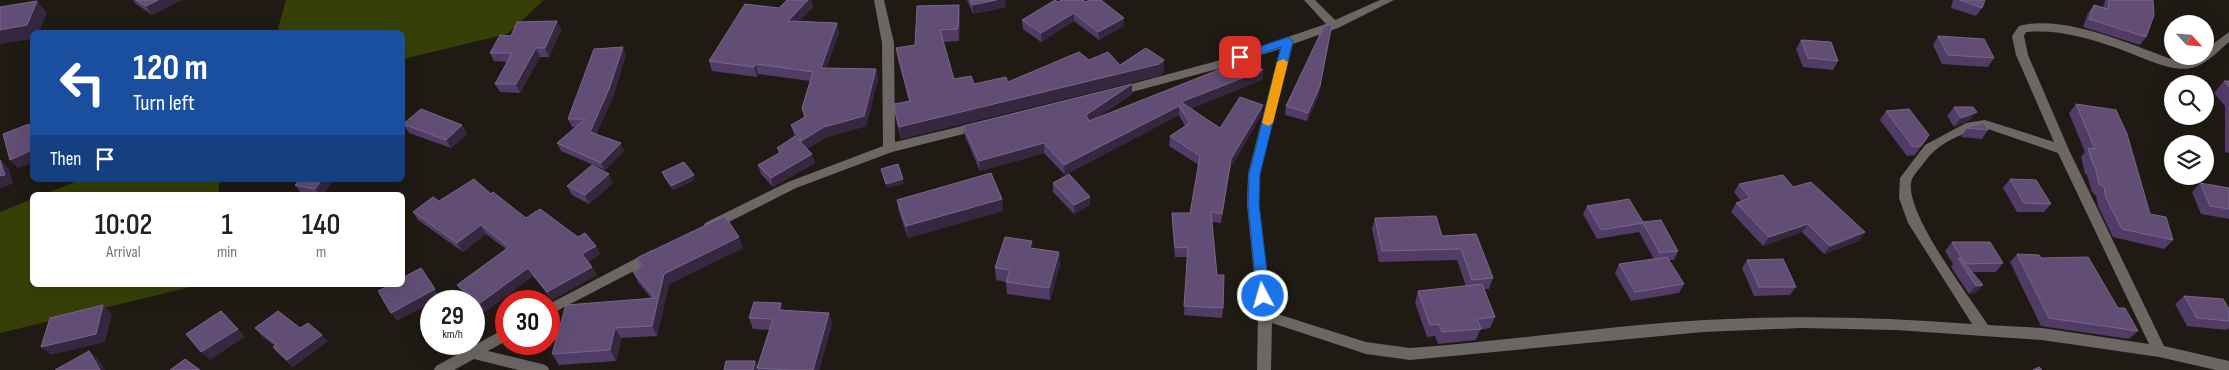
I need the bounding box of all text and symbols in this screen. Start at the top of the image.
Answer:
north arrow [2164,15,2214,65]
map controls [2164,15,2214,185]
pin [1219,36,1261,78]
icon: arrive [1226,43,1254,71]
text: 120 m [133,47,208,90]
icon: left [50,50,115,115]
button: search [2164,75,2214,125]
text: Turn left [133,90,195,117]
button: layers [2164,135,2214,185]
icon: arrive [91,145,119,173]
text: Then [50,148,81,171]
text: 10:02 [95,207,152,243]
text: 1 [221,207,233,243]
text: 140 [302,207,340,243]
text: Arrival [106,243,141,262]
text: min [217,243,237,262]
text: m [316,243,326,262]
position arrow [1236,269,1288,321]
speed limit sign: 30 [495,290,560,355]
text: 29 [441,301,464,332]
text: km/h [442,327,463,342]

